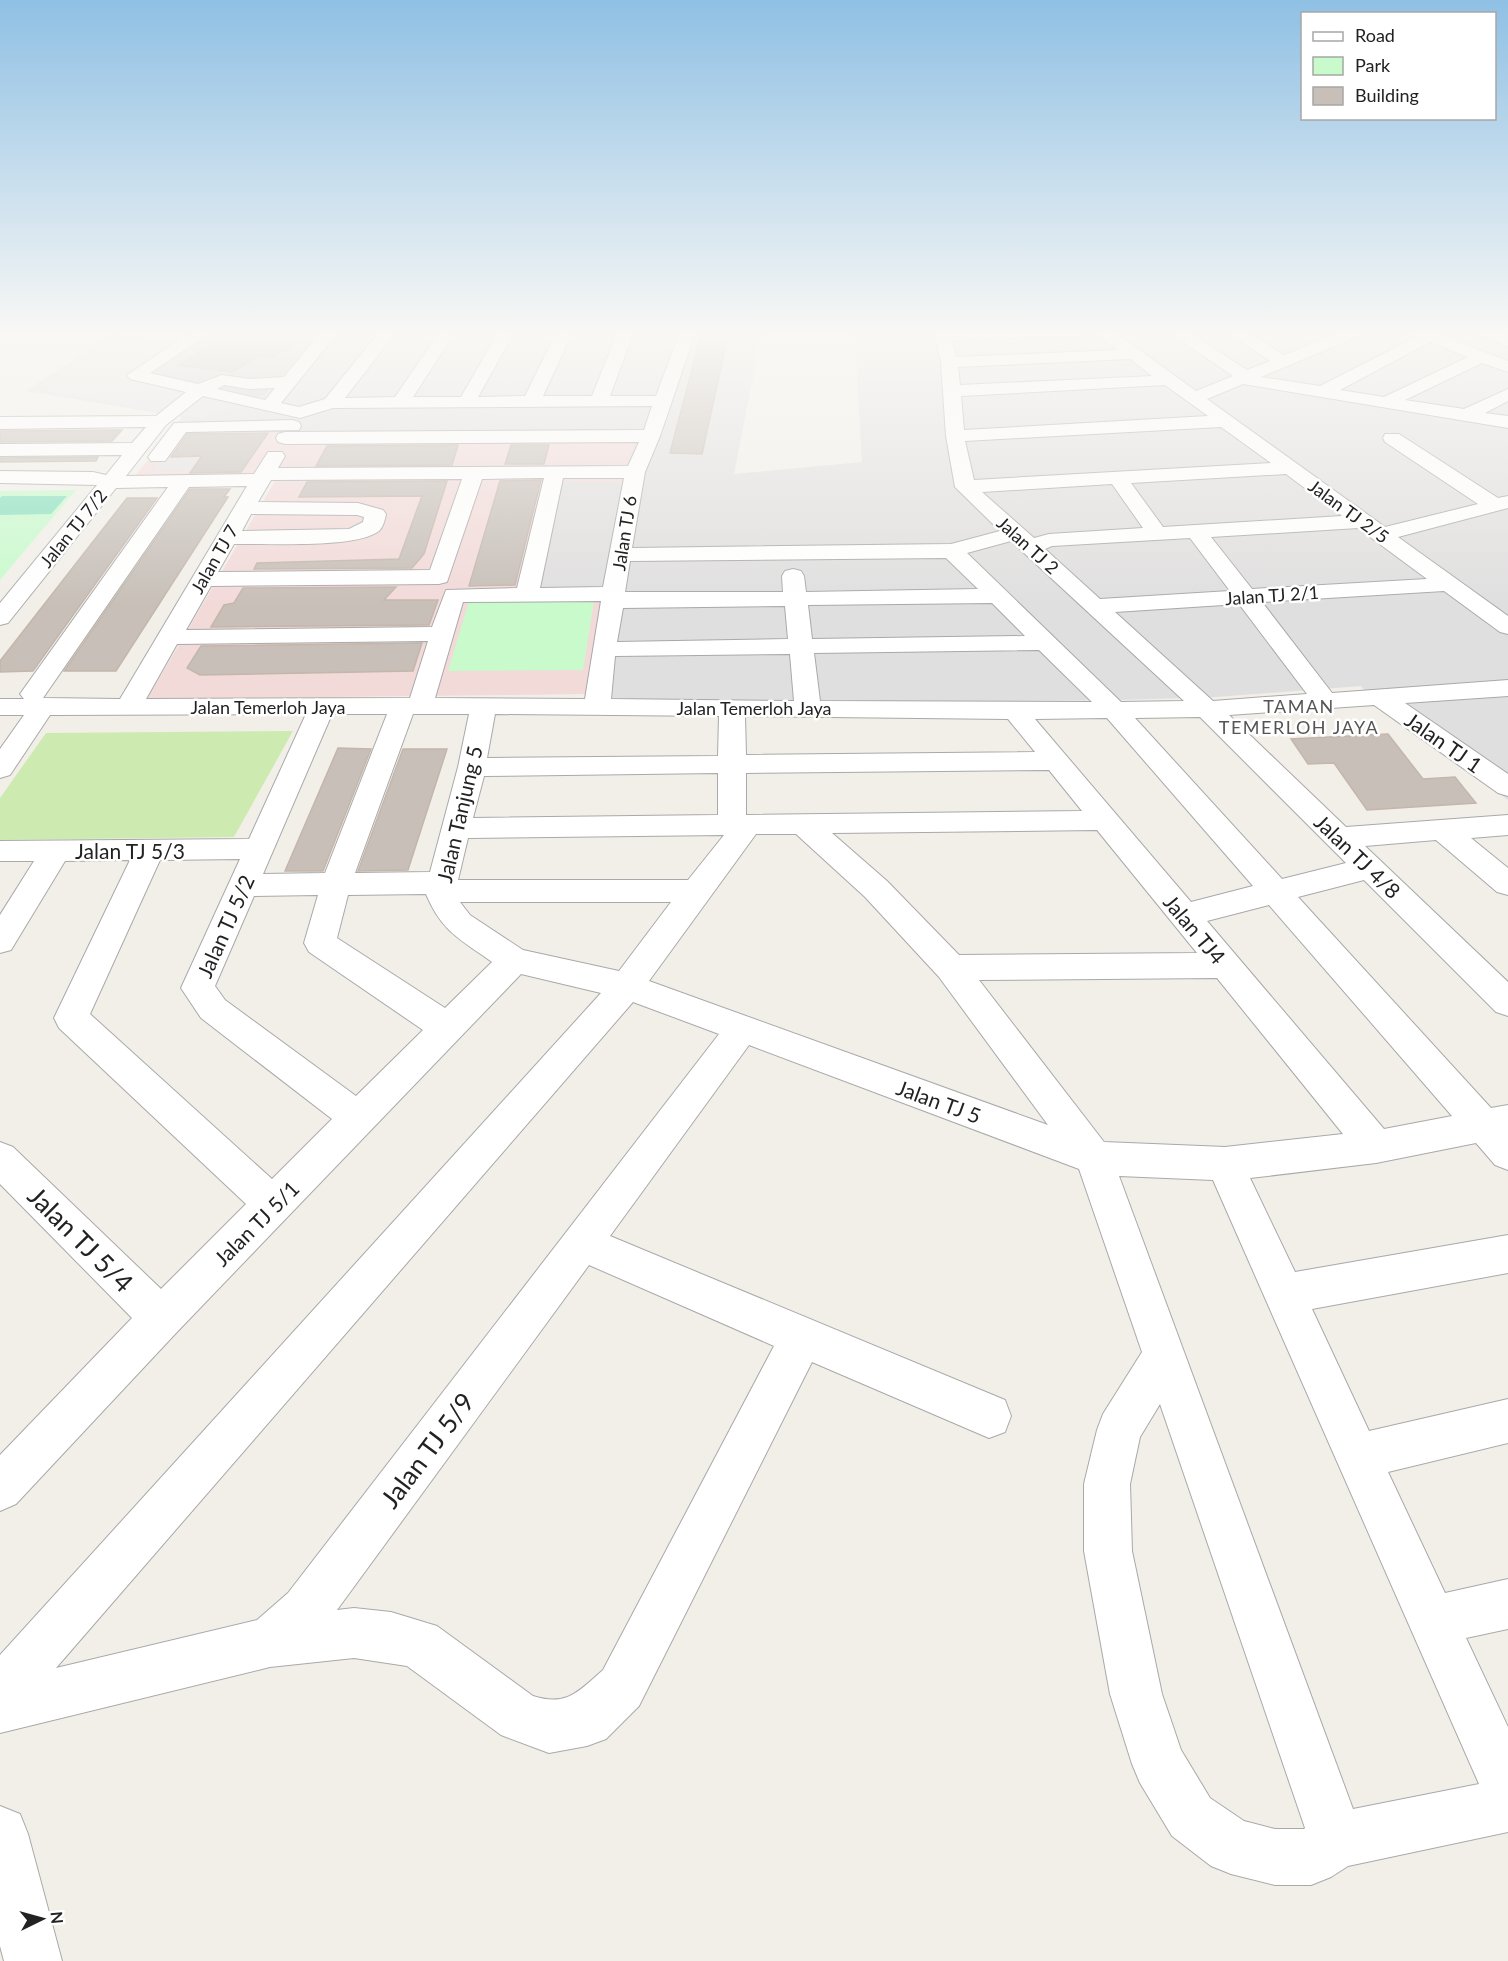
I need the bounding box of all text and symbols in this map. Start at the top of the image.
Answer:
legend [1301,12,1496,120]
text: Road [1355,24,1395,46]
text: Park [1355,54,1391,76]
text: Building [1355,84,1419,106]
street label: Jalan TJ 2/5 [1304,474,1394,548]
street label: Jalan TJ 7/2 [35,485,111,571]
street label: Jalan TJ 6 [607,494,641,572]
street label: Jalan TJ 2 [993,512,1063,578]
street label: Jalan TJ 7 [186,521,242,597]
street label: Jalan TJ 2/1 [1224,581,1320,609]
district label: TAMAN TEMERLOH JAYA [1219,695,1379,738]
street label: Jalan Temerloh Jaya [191,696,345,718]
street label: Jalan Temerloh Jaya [677,697,831,719]
street label: Jalan TJ 1 [1401,706,1487,778]
street label: Jalan Tanjung 5 [431,743,487,885]
street label: Jalan TJ 4/8 [1310,809,1406,903]
street label: Jalan TJ 5/3 [75,838,185,863]
street label: Jalan TJ 5/2 [191,871,259,981]
street label: Jalan TJ4 [1159,889,1231,969]
street label: Jalan TJ 5 [893,1074,985,1128]
street label: Jalan TJ 5/1 [208,1175,304,1271]
street label: Jalan TJ 5/4 [22,1180,140,1298]
street label: Jalan TJ 5/9 [373,1386,481,1514]
north arrow [12,1889,72,1949]
text: N [47,1911,67,1925]

